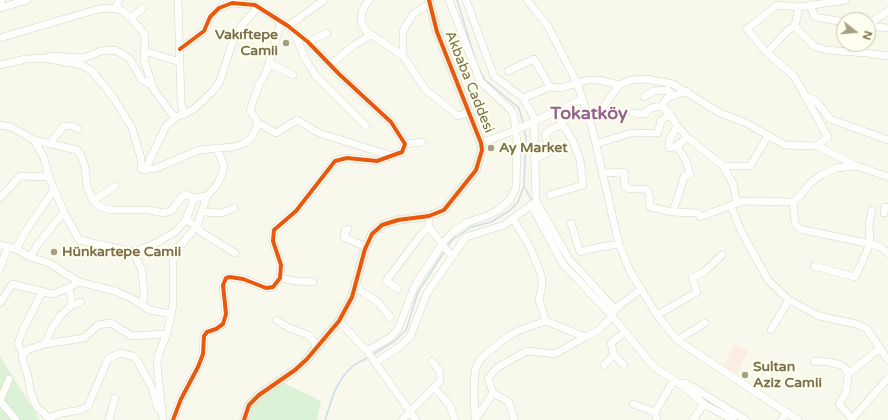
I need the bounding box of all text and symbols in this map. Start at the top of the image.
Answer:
north arrow [836,12,876,52]
place label: Vakıftepe Camii [215,27,278,60]
street label: Akbaba Caddesi [441,29,497,135]
text: N [859,29,875,41]
marker: Vakıftepe Camii [281,38,291,48]
district label: Tokatköy [550,103,628,125]
place label: Ay Market [499,140,568,156]
marker: Ay Market [486,143,496,153]
place label: Hünkartepe Camii [62,244,181,260]
marker: Hünkartepe Camii [49,247,59,257]
place label: Sultan Aziz Camii [753,359,822,392]
marker: Sultan Aziz Camii [740,370,750,380]

